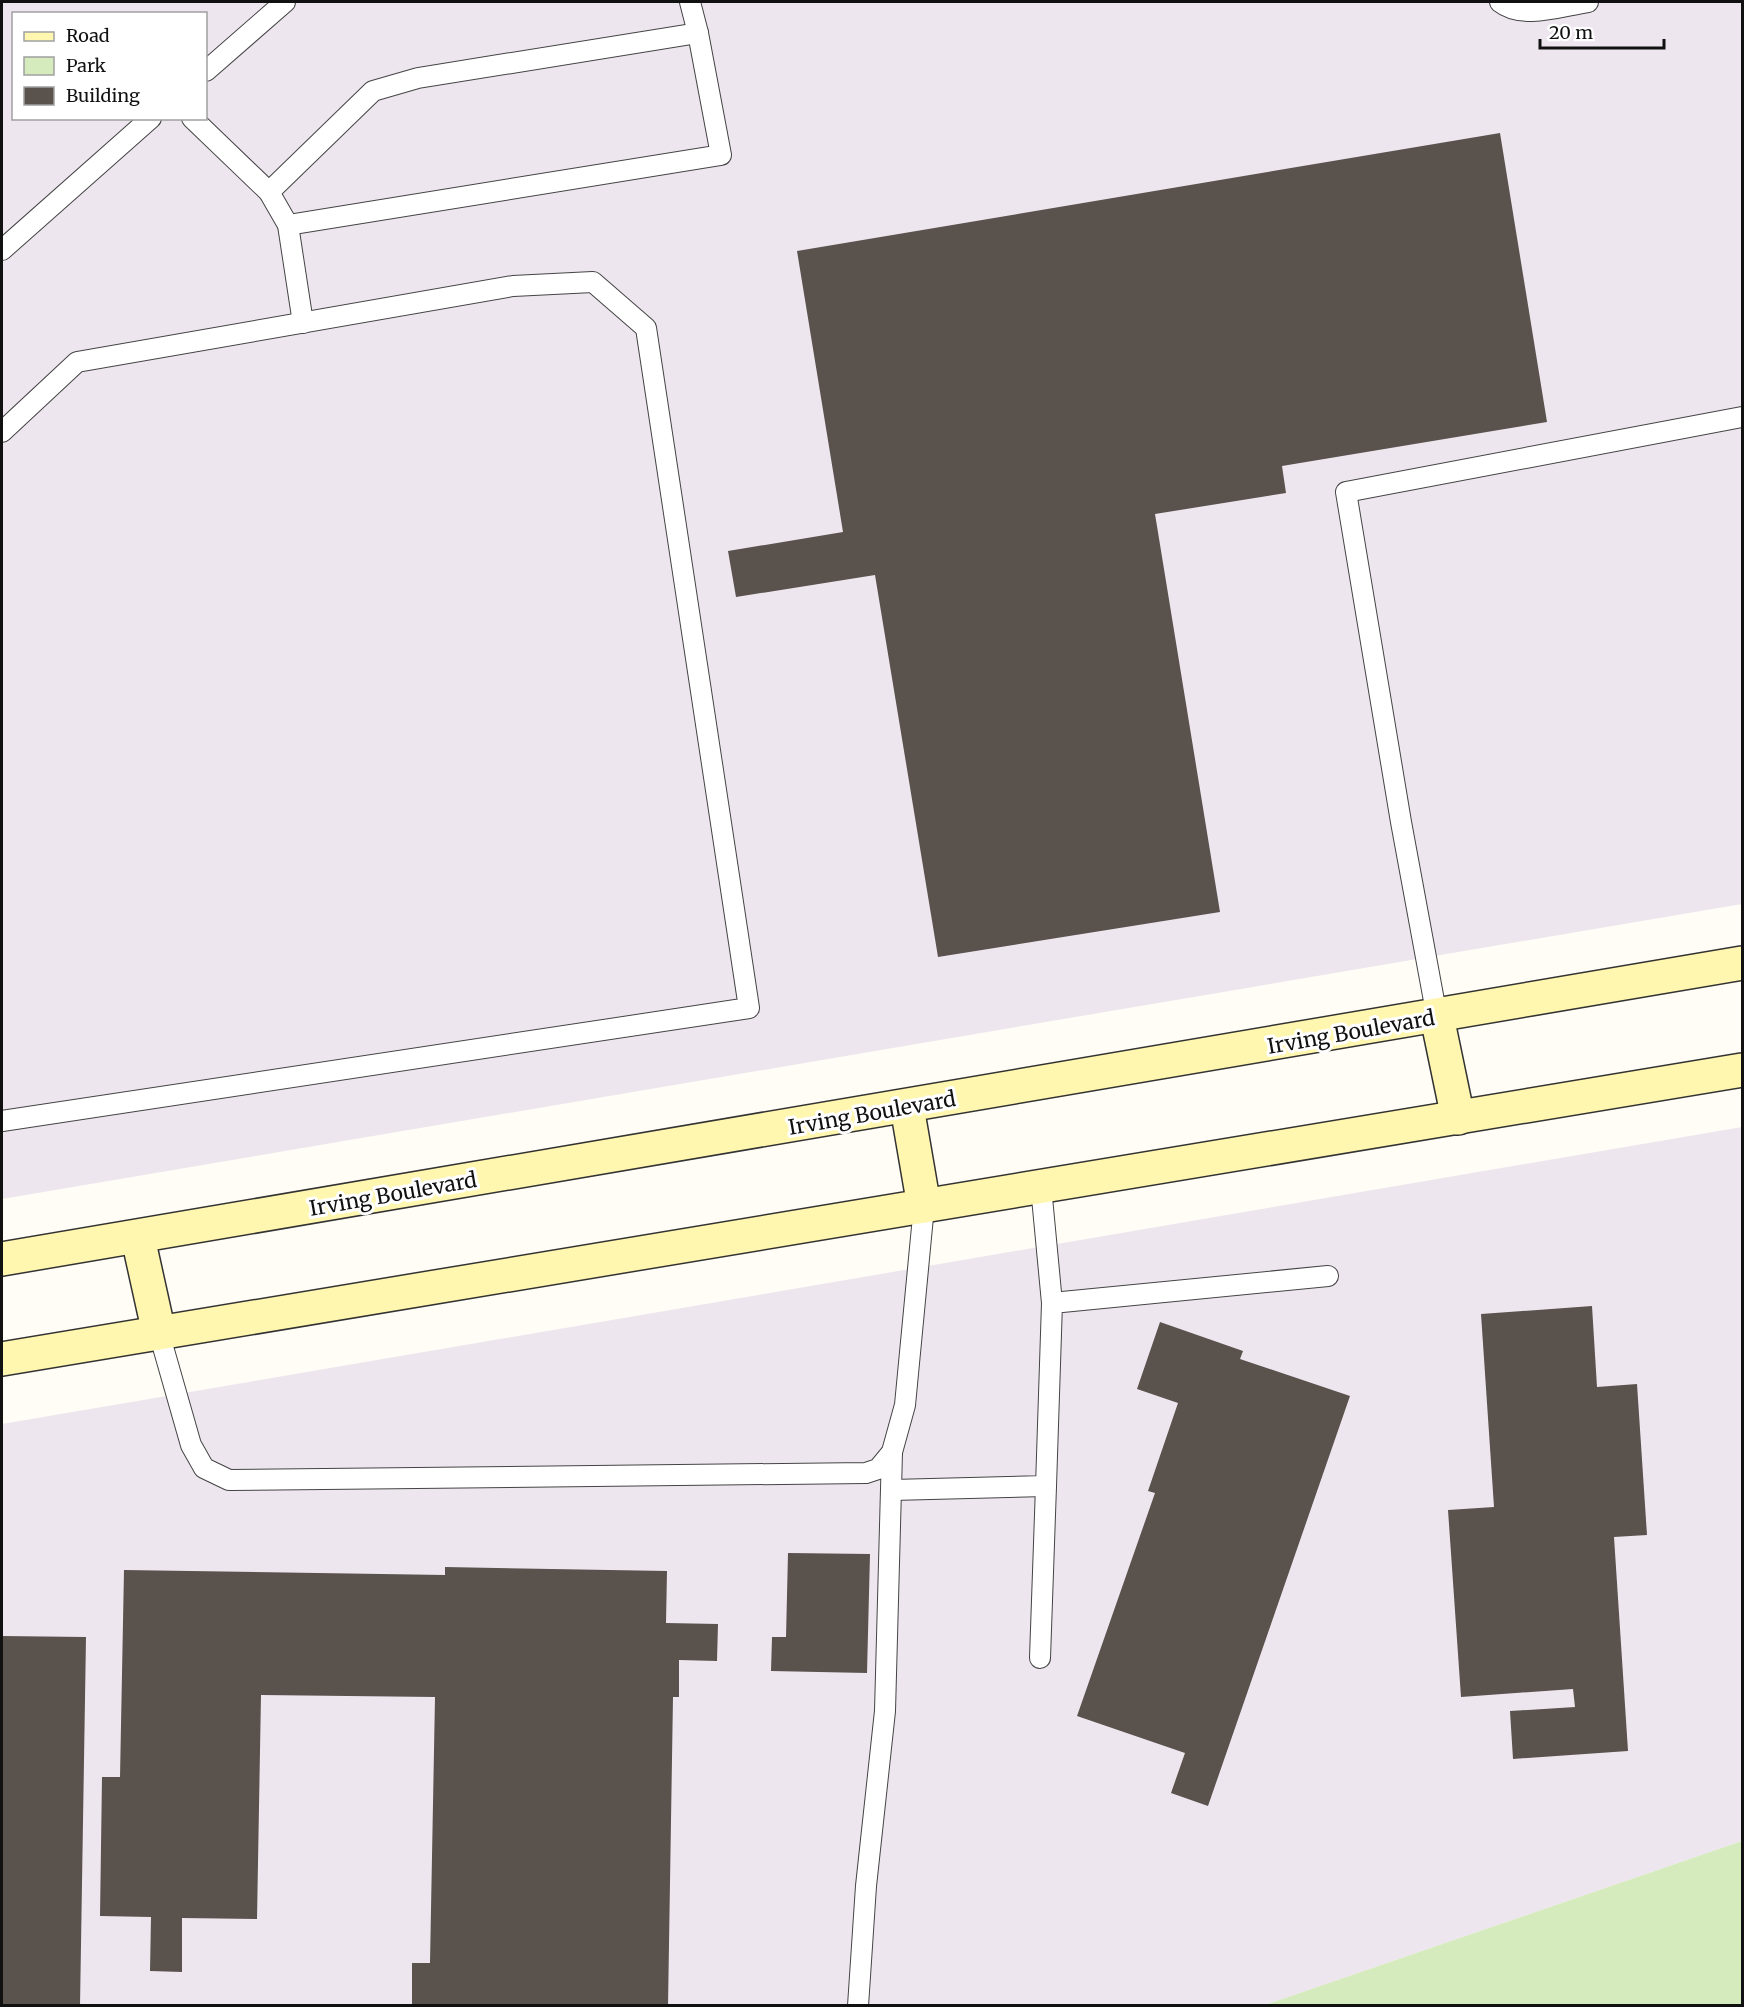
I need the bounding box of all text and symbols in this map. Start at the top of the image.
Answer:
legend [12,12,207,120]
scale bar [1540,12,1664,50]
text: 20 m [1549,21,1593,44]
text: Road [66,24,110,47]
text: Park [66,54,107,77]
text: Building [66,84,140,107]
street label: Irving Boulevard [1265,1004,1437,1060]
street label: Irving Boulevard [786,1085,958,1141]
street label: Irving Boulevard [307,1166,479,1222]

